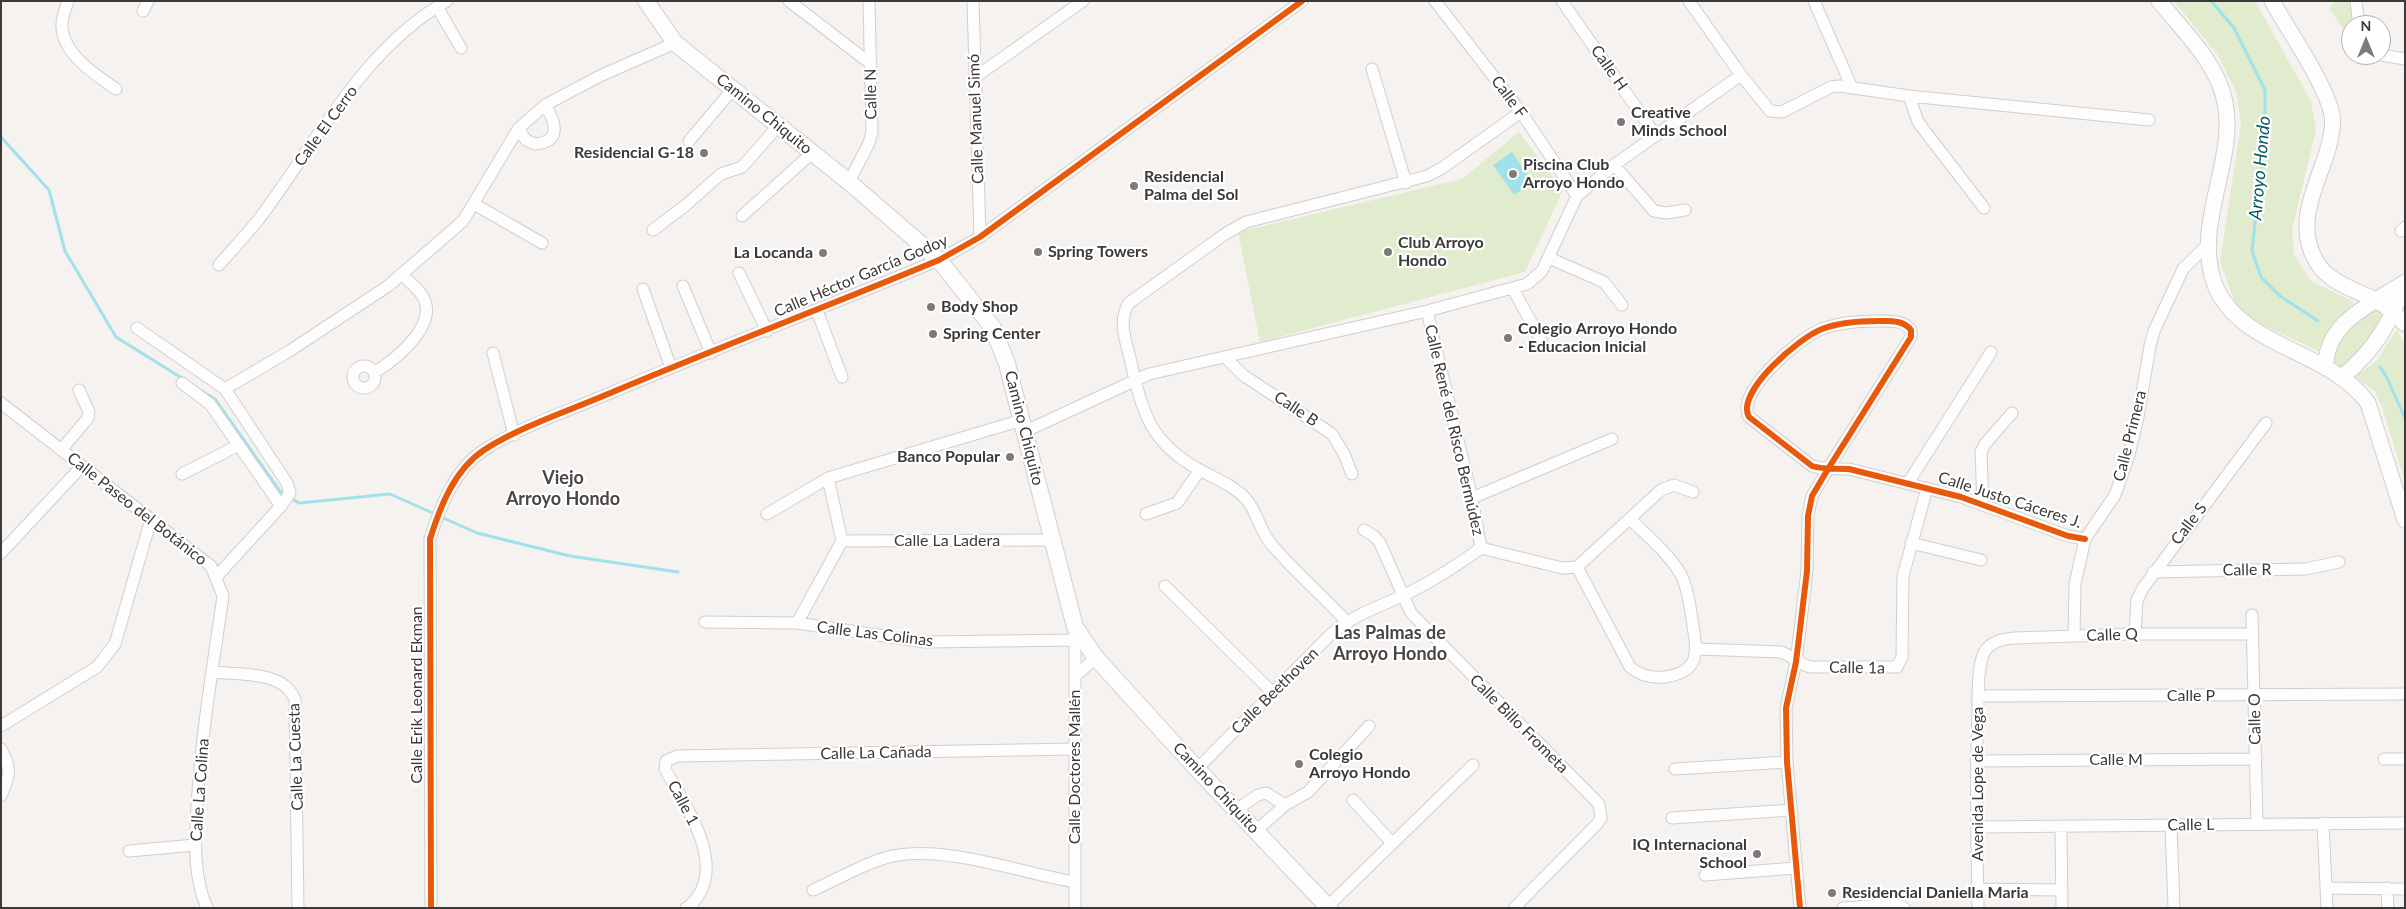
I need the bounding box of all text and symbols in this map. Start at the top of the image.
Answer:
north arrow [2341,15,2391,65]
text: N [2361,17,2371,34]
street label: Calle H [1587,42,1631,94]
street label: Calle Manuel Simó [964,54,988,184]
street label: Calle N [861,68,881,120]
street label: Camino Chiquito [712,70,816,158]
street label: Calle F [1487,72,1531,122]
street label: Calle El Cerro [290,82,362,170]
place label: Creative Minds School [1631,103,1727,141]
water label: Arroyo Hondo [2245,115,2275,221]
marker: Creative Minds School [1615,116,1627,128]
place label: Residencial G-18 [574,143,694,163]
marker: Residencial G-18 [698,147,710,159]
place label: Piscina Club Arroyo Hondo [1523,155,1625,193]
place label: Residencial Palma del Sol [1144,167,1239,205]
marker: Piscina Club Arroyo Hondo [1507,168,1519,180]
marker: Residencial Palma del Sol [1128,180,1140,192]
street label: Calle Héctor García Godoy [771,231,951,321]
place label: Club Arroyo Hondo [1398,233,1484,271]
place label: Spring Towers [1048,242,1148,262]
place label: La Locanda [734,243,813,263]
marker: Spring Towers [1032,246,1044,258]
marker: Club Arroyo Hondo [1382,246,1394,258]
marker: La Locanda [817,247,829,259]
place label: Body Shop [941,297,1018,317]
marker: Body Shop [925,301,937,313]
place label: Colegio Arroyo Hondo - Educacion Inicial [1518,319,1677,357]
street label: Calle René del Risco Bermúdez [1420,323,1488,537]
place label: Spring Center [943,324,1040,344]
marker: Spring Center [927,328,939,340]
marker: Colegio Arroyo Hondo - Educacion Inicial [1502,332,1514,344]
street label: Camino Chiquito [1000,369,1048,487]
street label: Calle B [1270,387,1322,431]
street label: Calle Primera [2109,389,2151,483]
place label: Banco Popular [897,447,1000,467]
street label: Calle Paseo del Botánico [63,448,211,570]
marker: Banco Popular [1004,451,1016,463]
district label: Viejo Arroyo Hondo [506,467,620,509]
street label: Calle Justo Cáceres J. [1936,468,2084,532]
street label: Calle S [2167,499,2211,549]
street label: Calle La Ladera [894,531,1000,551]
street label: Calle R [2222,560,2272,580]
street label: Calle Erik Leonard Ekman [407,606,427,784]
street label: Calle Las Colinas [816,617,934,651]
district label: Las Palmas de Arroyo Hondo [1333,622,1447,664]
street label: Calle Q [2086,625,2138,645]
street label: Calle Beethoven [1228,644,1322,738]
street label: Calle 1a [1829,658,1885,678]
street label: Calle Billo Frometa [1466,671,1572,777]
street label: Calle P [2167,686,2215,706]
street label: Calle Doctores Mallén [1065,690,1085,844]
street label: Calle O [2245,693,2265,745]
street label: Calle La Cuesta [285,703,307,811]
street label: Avenida Lope de Vega [1968,707,1988,861]
street label: Calle La Colina [187,738,213,842]
street label: Camino Chiquito [1169,738,1263,838]
street label: Calle La Cañada [820,742,932,764]
place label: Colegio Arroyo Hondo [1309,745,1411,783]
street label: Calle M [2089,750,2143,770]
marker: Colegio Arroyo Hondo [1293,758,1305,770]
street label: Calle 1 [663,777,703,829]
street label: Calle L [2167,815,2215,835]
place label: IQ Internacional School [1632,835,1747,873]
marker: IQ Internacional School [1751,848,1763,860]
place label: Residencial Daniella Maria [1842,883,2029,903]
marker: Residencial Daniella Maria [1826,887,1838,899]

